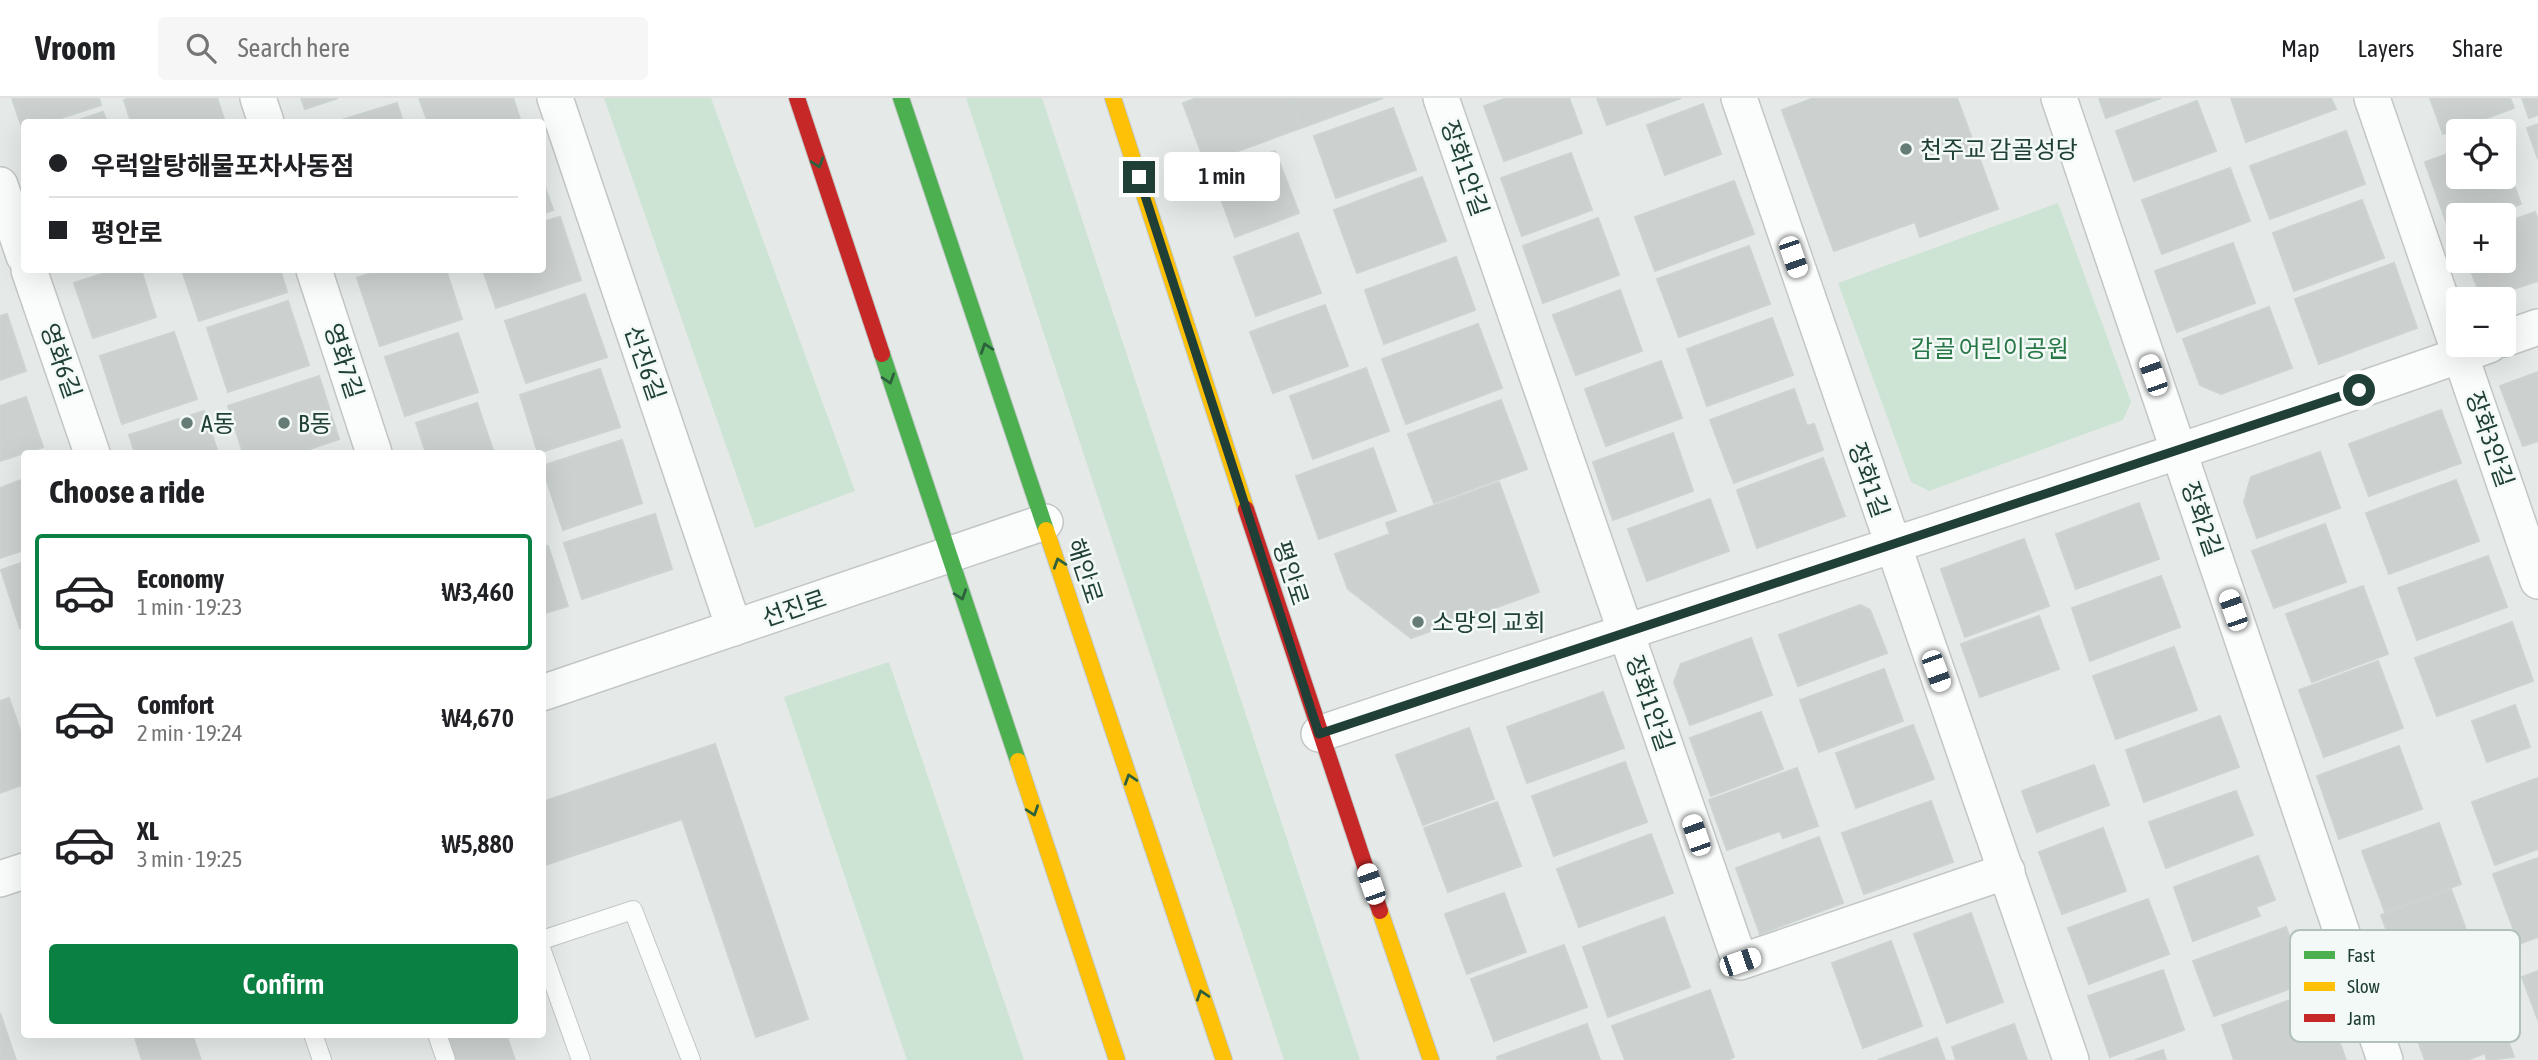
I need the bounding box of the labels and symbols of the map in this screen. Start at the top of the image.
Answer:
street label: 장화1안길 [1436,117,1494,219]
place label: 천주교 감골성당 [1920,136,2078,163]
marker: 천주교 감골성당 [1898,141,1914,157]
callout: 1 min [1164,153,1279,202]
one-way arrow [810,156,824,168]
route end [1123,161,1155,193]
car [1777,234,1810,280]
street label: 영화6길 [36,320,86,402]
street label: 영화7길 [319,320,369,402]
street label: 선진6길 [620,322,670,404]
park label: 감골 어린이공원 [1911,335,2069,362]
one-way arrow [980,342,994,354]
car [2137,352,2170,398]
one-way arrow [881,373,896,385]
route start [2343,374,2375,406]
street label: 장화3안길 [2461,388,2519,490]
place label: A동 [201,410,235,437]
place label: B동 [298,410,331,437]
marker: A동 [179,415,195,431]
marker: B동 [276,415,292,431]
street label: 장화1길 [1844,439,1894,521]
street label: 장화2길 [2177,478,2227,560]
street label: 해안로 [1062,535,1108,607]
street label: 평안로 [1268,537,1314,609]
one-way arrow [1053,558,1067,570]
street label: 선진로 [758,584,830,632]
car [2217,587,2250,633]
one-way arrow [953,588,967,600]
place label: 소망의 교회 [1432,609,1546,636]
marker: 소망의 교회 [1410,614,1426,630]
car [1919,648,1954,694]
street label: 장화1안길 [1621,652,1679,754]
one-way arrow [1124,774,1139,786]
one-way arrow [1025,804,1039,816]
car [1680,812,1713,858]
car [1355,861,1388,907]
legend [2290,930,2520,1042]
text: Fast [2347,944,2375,966]
car [1717,945,1764,979]
text: Slow [2347,975,2381,997]
one-way arrow [1196,990,1210,1002]
text: Jam [2347,1007,2376,1029]

